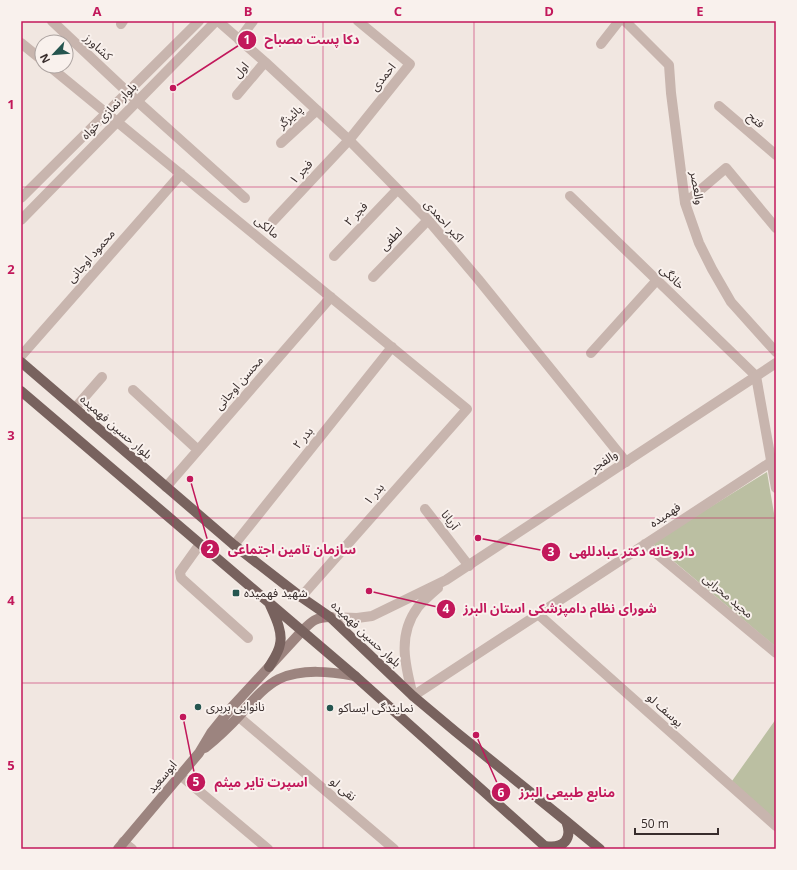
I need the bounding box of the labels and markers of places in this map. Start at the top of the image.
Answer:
callout: دکا پست مصباح [237,27,368,52]
callout: سازمان تامین اجتماعی [200,537,364,562]
callout: داروخانه دکتر عبادللهی [541,539,702,564]
place label: شهید فهمیده [244,584,308,601]
marker: شهید فهمیده [231,588,241,598]
callout: شورای نظام دامپزشکی استان البرز [436,596,665,621]
place label: نانوایی بربری [206,698,265,715]
place label: نمایندگی ایساکو [338,699,413,716]
marker: نانوایی بربری [193,702,203,712]
marker: نمایندگی ایساکو [325,703,335,713]
callout: اسپرت تایر میثم [186,770,315,795]
callout: منابع طبیعی البرز [491,780,623,805]

